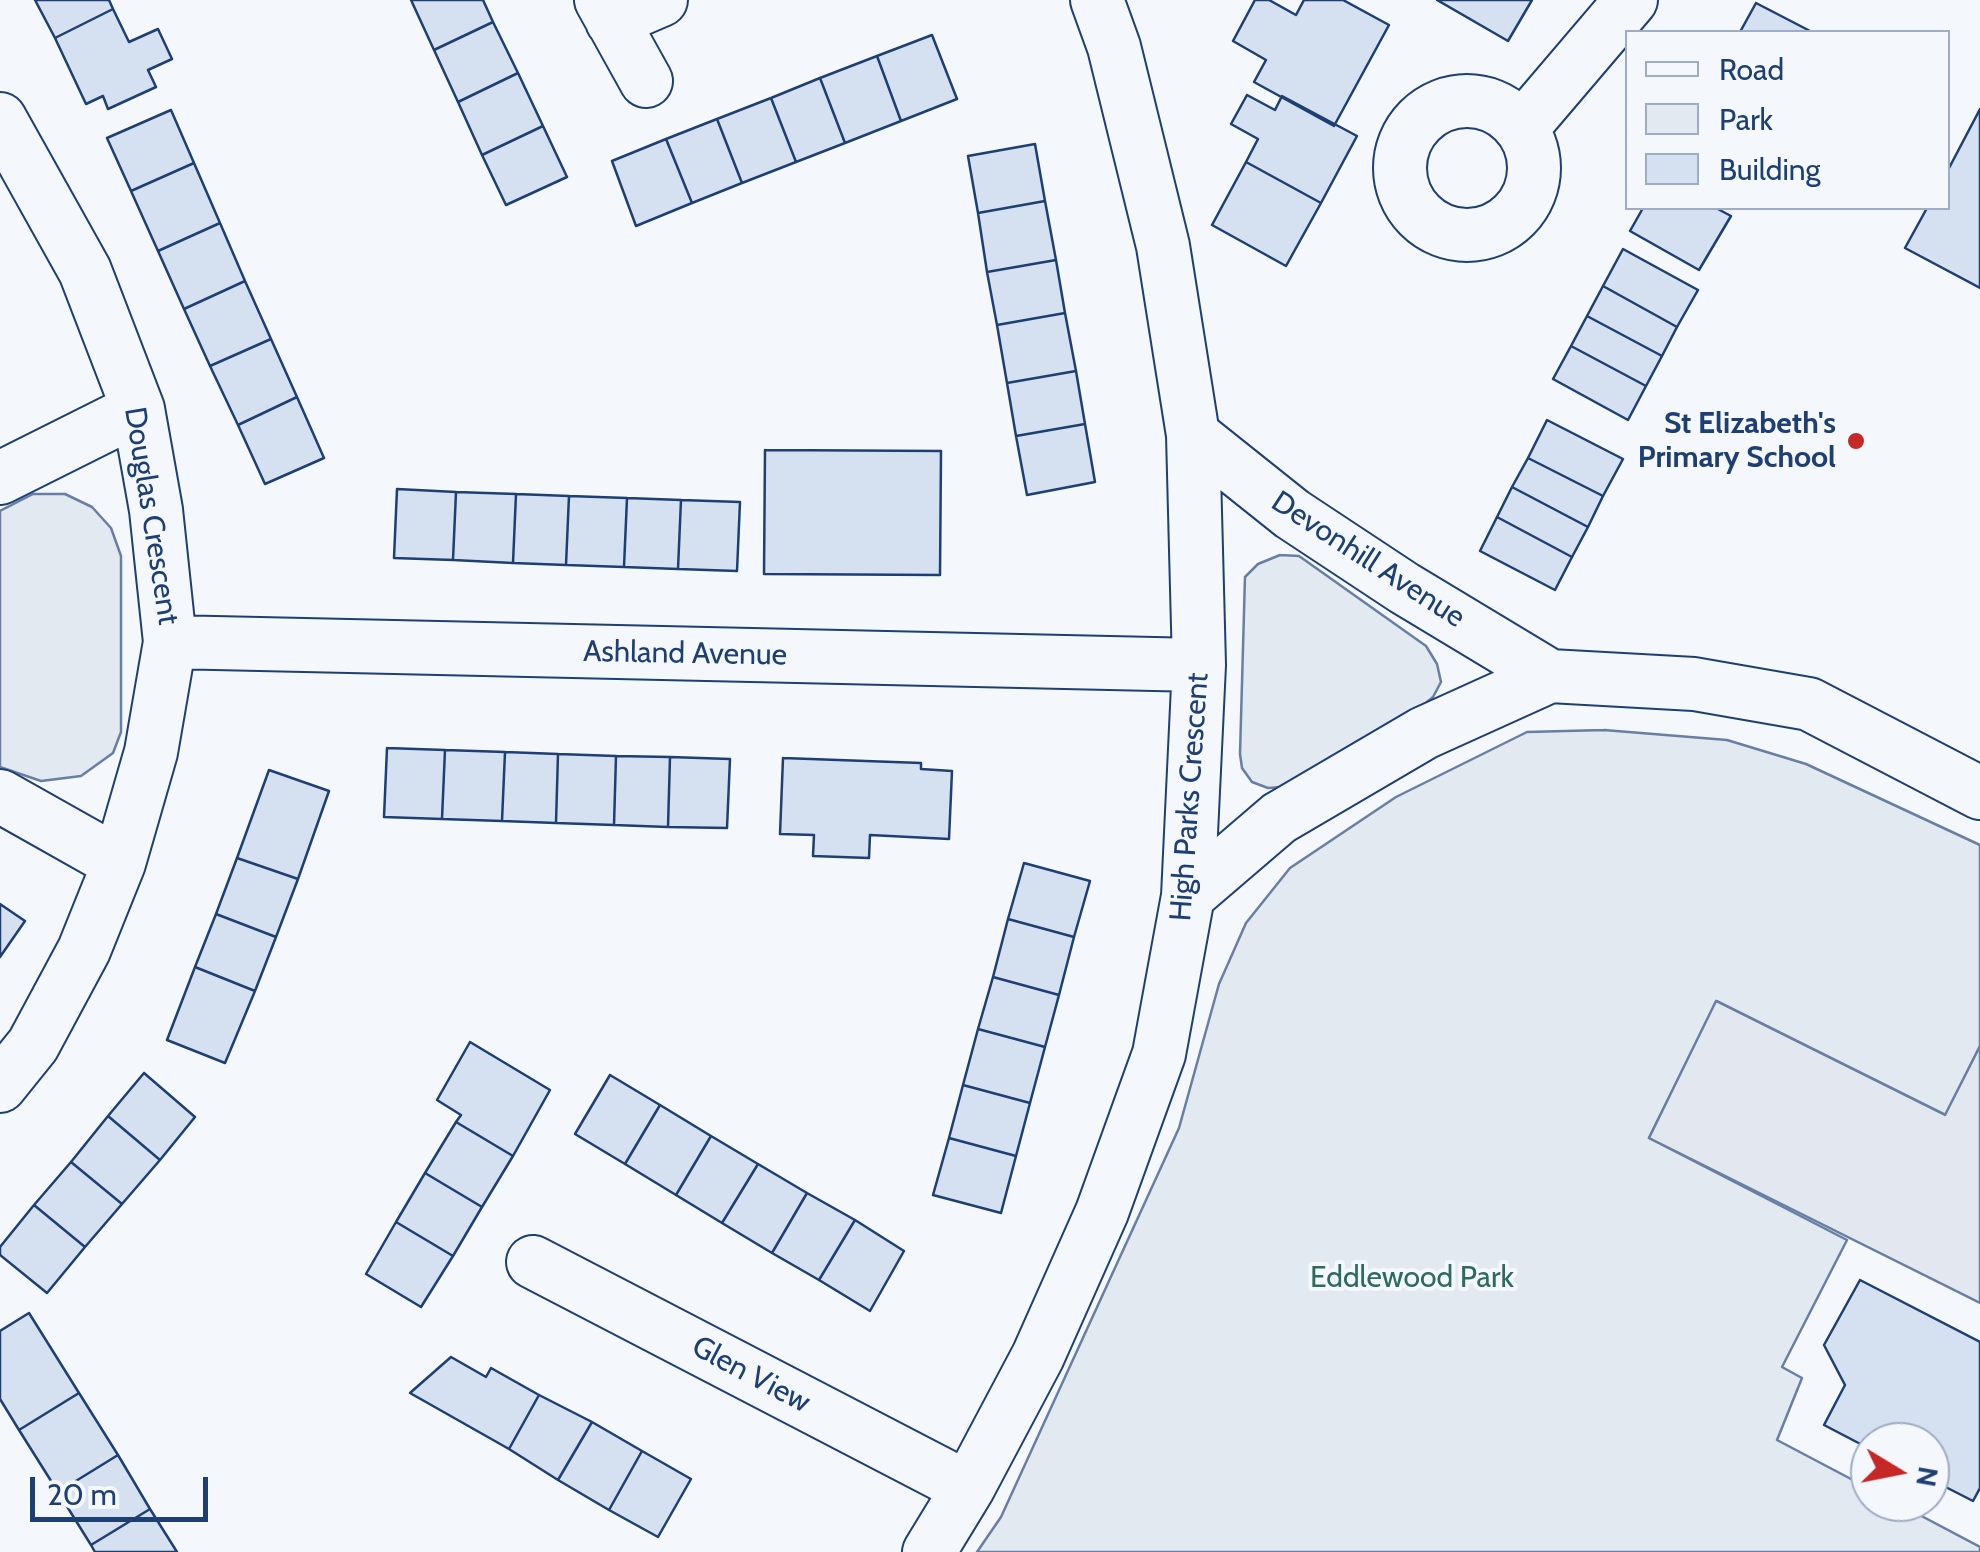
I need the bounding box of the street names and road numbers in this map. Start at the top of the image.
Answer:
street label: Douglas Crescent [116,405,186,627]
street label: Devonhill Avenue [1265,484,1471,636]
street label: Ashland Avenue [583,634,787,674]
street label: High Parks Crescent [1163,672,1217,922]
street label: Glen View [686,1329,816,1421]

